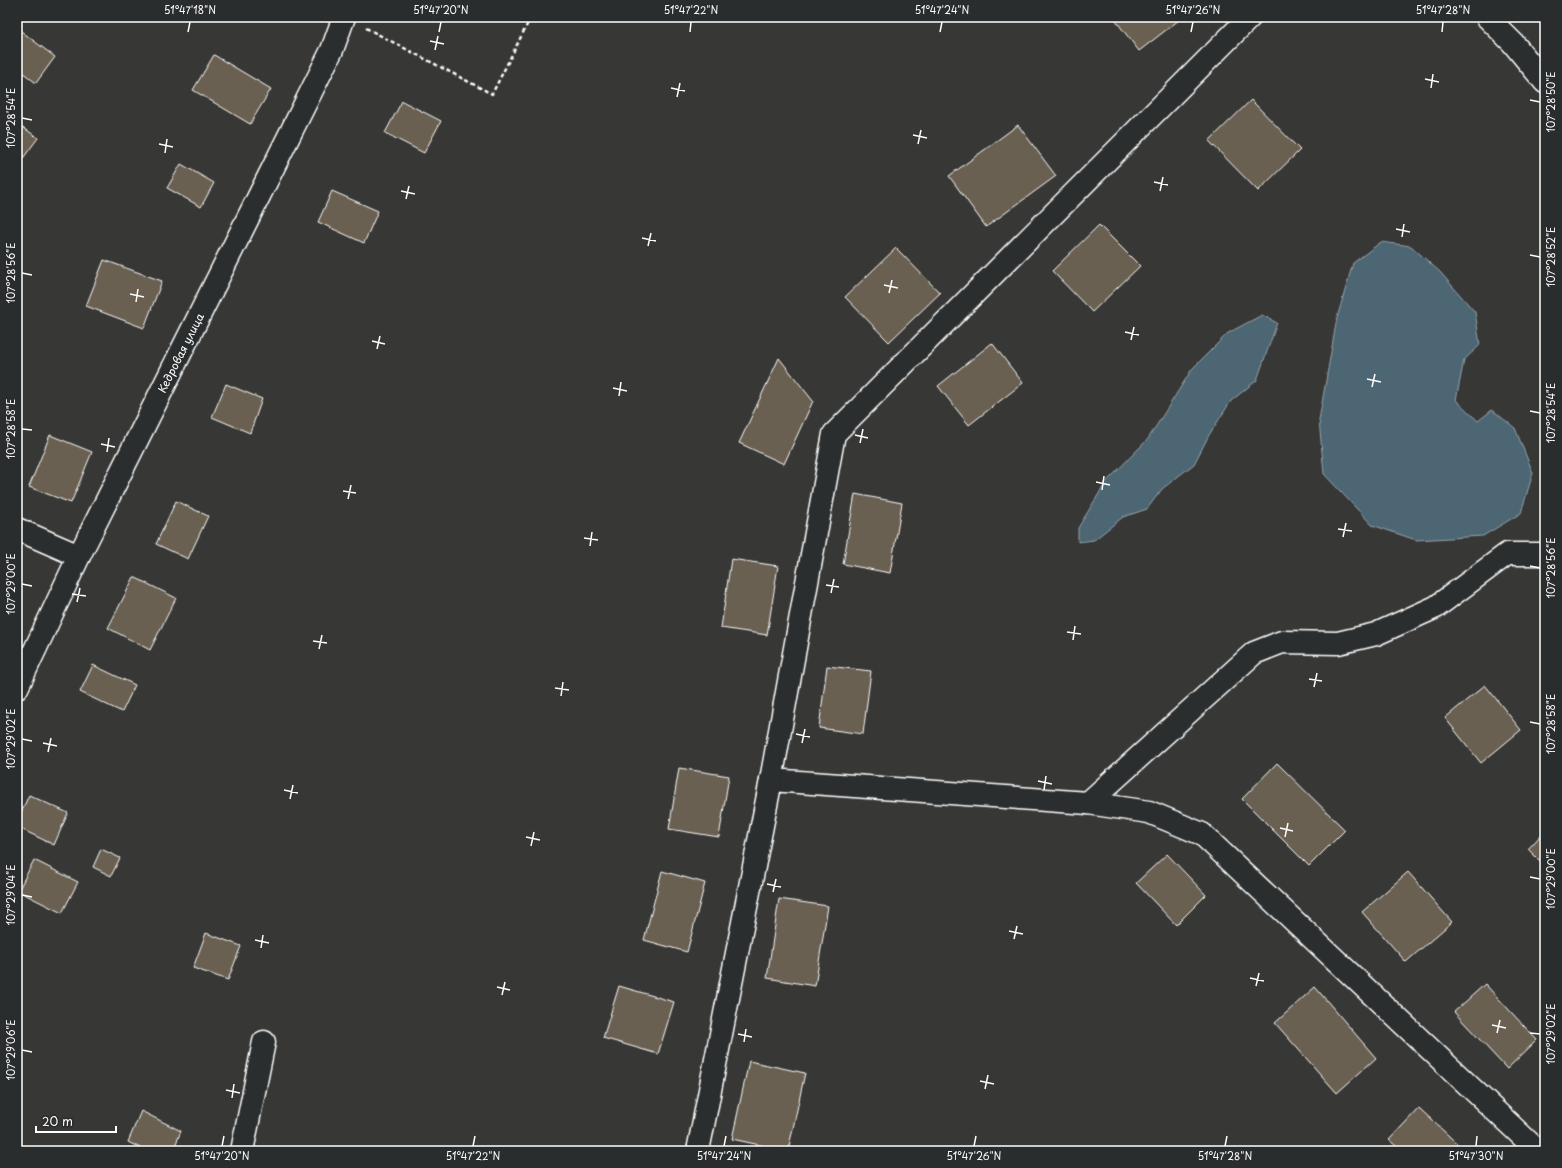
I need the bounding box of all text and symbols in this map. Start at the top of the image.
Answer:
text: 51°47'18"N [164,2,216,17]
text: 51°47'20"N [413,2,469,17]
text: 51°47'22"N [664,2,718,17]
text: 51°47'24"N [915,2,969,17]
text: 51°47'26"N [1166,2,1221,17]
text: 51°47'28"N [1416,2,1470,17]
text: 107°28'50"E [1543,71,1558,133]
text: 107°28'54"E [3,88,18,148]
text: 107°28'52"E [1543,227,1558,287]
text: 107°28'56"E [3,243,18,303]
street label: Кедровая улица [153,310,208,396]
text: 107°28'54"E [1543,383,1558,443]
text: 107°28'58"E [3,399,18,459]
text: 107°28'56"E [1543,538,1558,598]
text: 107°29'00"E [3,553,18,615]
text: 107°28'58"E [1543,694,1558,754]
text: 107°29'02"E [3,709,18,769]
text: 107°29'00"E [1543,848,1558,910]
text: 107°29'04"E [3,865,18,925]
text: 107°29'02"E [1543,1004,1558,1064]
text: 107°29'06"E [3,1019,18,1081]
scale bar [36,1108,116,1134]
text: 20 m [42,1112,73,1130]
text: 51°47'20"N [194,1148,250,1163]
text: 51°47'22"N [446,1148,500,1163]
text: 51°47'24"N [697,1148,751,1163]
text: 51°47'26"N [947,1148,1002,1163]
text: 51°47'28"N [1198,1148,1252,1163]
text: 51°47'30"N [1449,1148,1504,1163]

